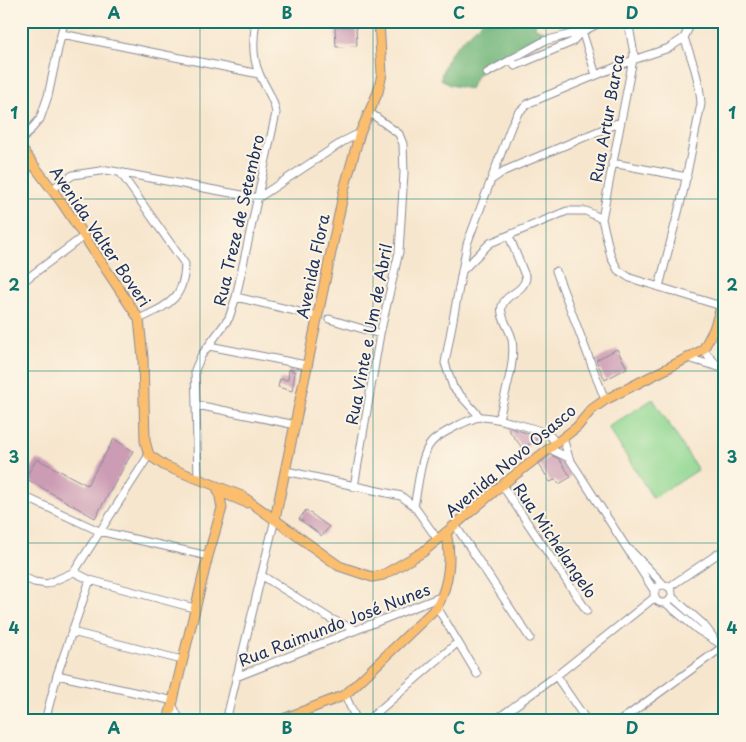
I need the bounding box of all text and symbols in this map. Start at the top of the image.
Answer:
text: A [108,0,121,24]
text: B [282,0,293,24]
text: C [453,0,465,24]
text: D [626,0,638,24]
street label: Rua Artur Barca [583,52,629,184]
text: 1 [10,100,18,124]
text: 1 [728,100,736,124]
street label: Rua Treze de Setembro [207,132,269,308]
street label: Avenida Valter Boveri [45,161,157,311]
street label: Avenida Flora [289,211,335,321]
street label: Rua Vinte e Um de Abril [339,241,397,427]
text: 2 [8,272,20,296]
text: 2 [726,272,738,296]
street label: Avenida Novo Osasco [439,398,581,522]
text: 3 [9,444,19,468]
text: 3 [727,444,737,468]
street label: Rua Michelangelo [508,478,604,603]
street label: Rua Raimundo José Nunes [235,576,433,672]
text: 4 [9,615,20,639]
text: 4 [727,615,738,639]
text: A [108,715,121,739]
text: B [282,715,293,739]
text: C [453,715,465,739]
text: D [626,715,638,739]

